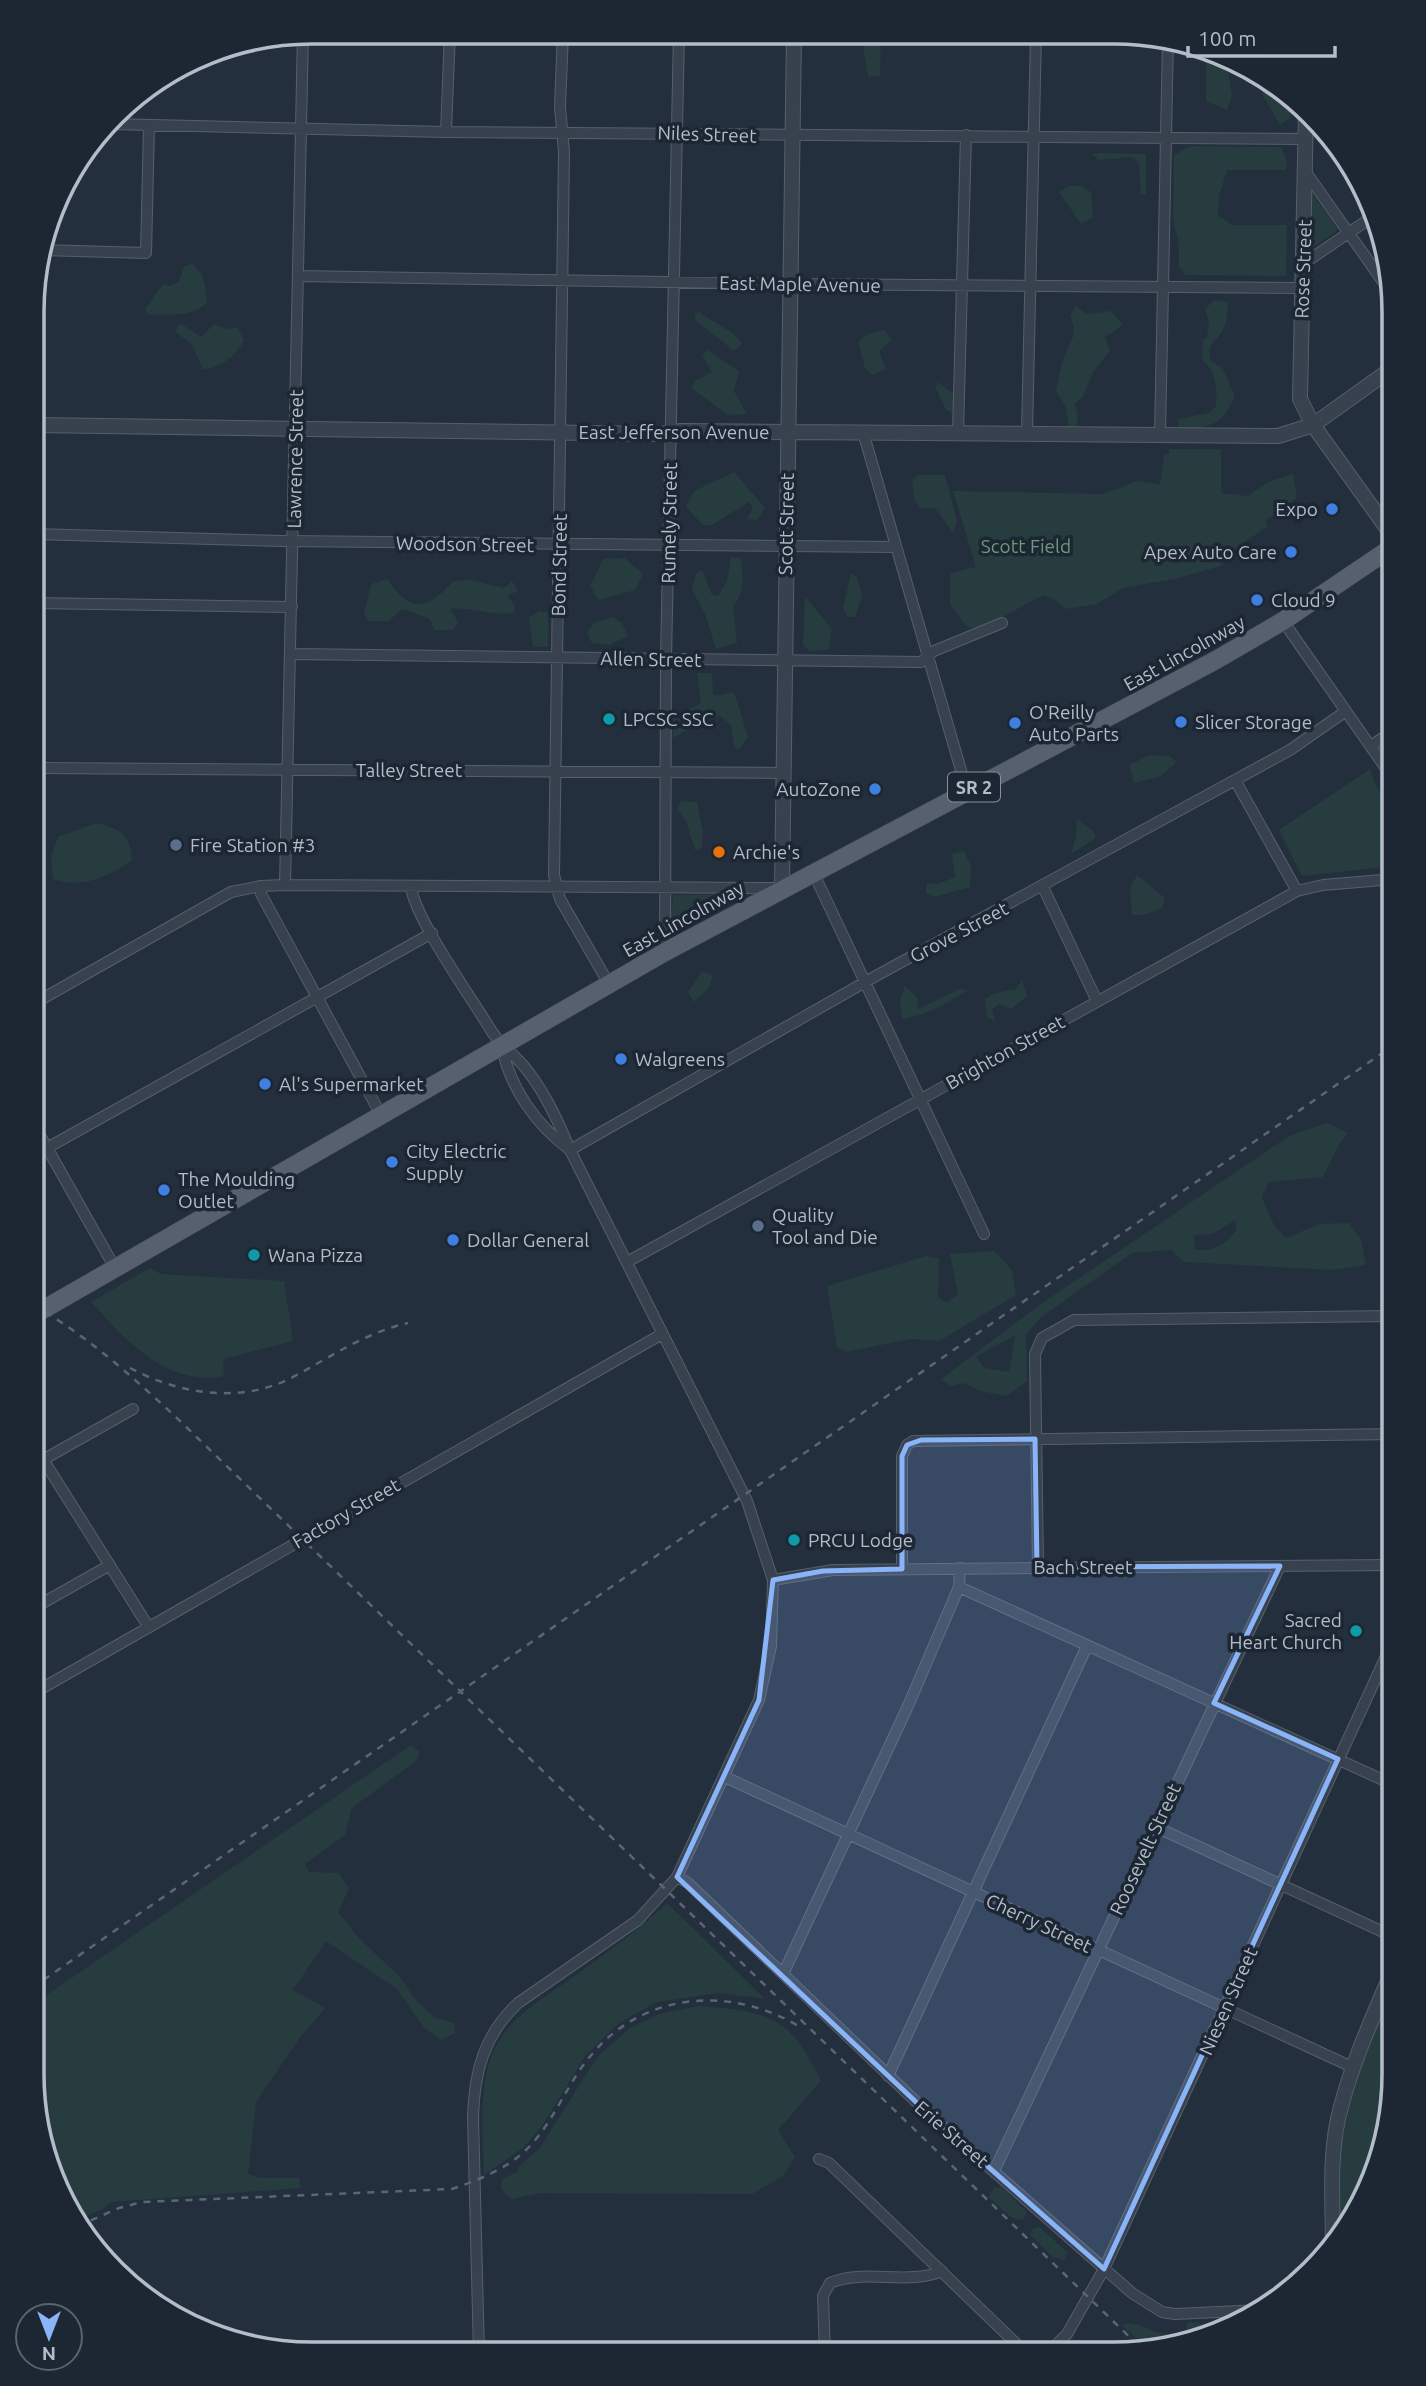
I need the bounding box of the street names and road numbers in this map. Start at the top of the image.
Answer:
street label: Niles Street [657,121,758,147]
street label: Rose Street [1290,219,1316,319]
street label: East Maple Avenue [719,272,881,296]
street label: Lawrence Street [283,389,307,529]
street label: East Jefferson Avenue [578,421,770,443]
street label: Rumely Street [657,462,681,584]
street label: Scott Street [774,472,798,575]
street label: Bond Street [547,513,571,616]
street label: Woodson Street [396,532,535,556]
street label: East Lincolnway [1120,611,1248,695]
street label: Allen Street [600,647,702,671]
street label: Talley Street [356,759,463,781]
road number: SR 2 [948,772,1000,802]
street label: East Lincolnway [619,877,747,961]
street label: Grove Street [906,897,1012,967]
street label: Brighton Street [942,1010,1069,1094]
street label: Factory Street [288,1473,404,1553]
street label: Bach Street [1034,1556,1133,1578]
street label: Roosevelt Street [1105,1779,1185,1918]
street label: Cherry Street [983,1889,1096,1957]
street label: Niesen Street [1194,1943,1262,2058]
street label: Erie Street [911,2096,994,2172]

